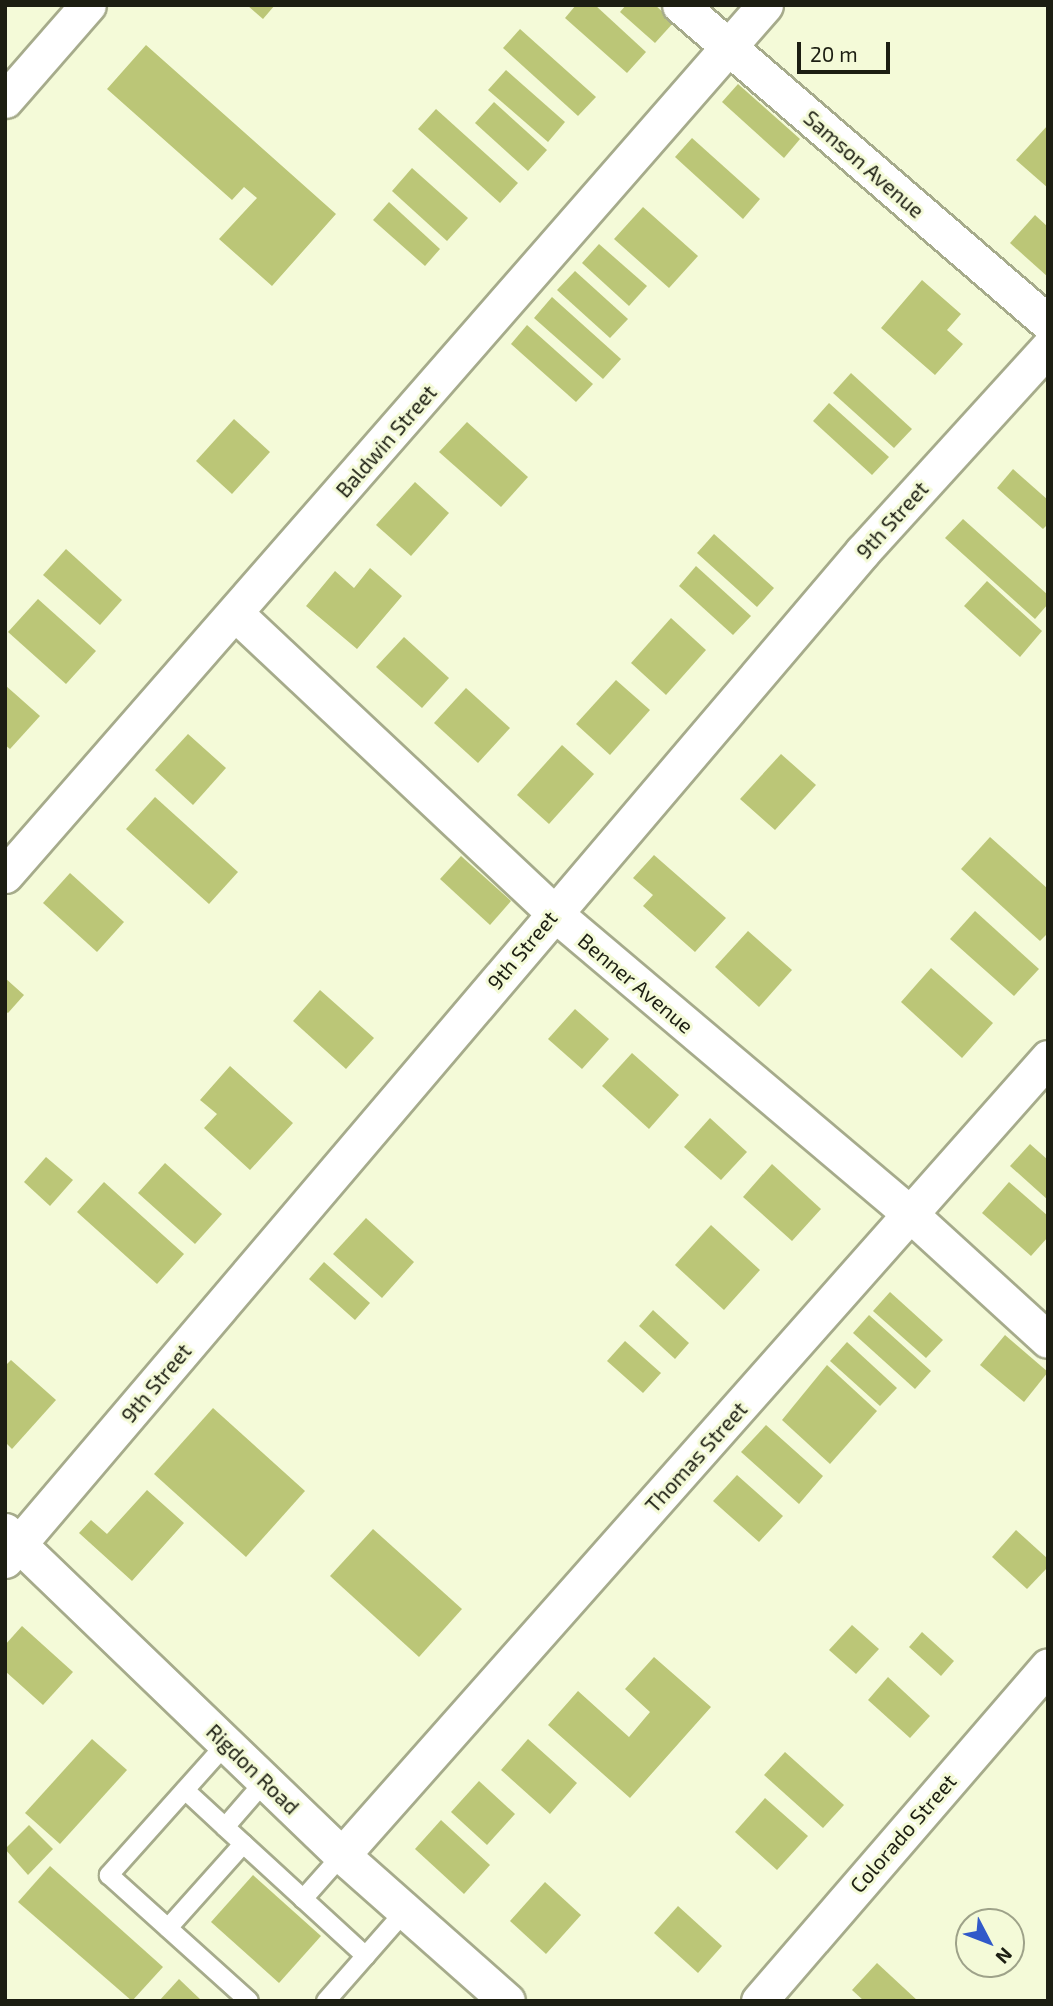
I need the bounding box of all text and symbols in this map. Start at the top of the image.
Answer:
scale bar [801,28,894,72]
text: 20 m [810,41,858,66]
street label: Samson Avenue [799,105,929,223]
street label: Baldwin Street [330,380,442,502]
street label: 9th Street [851,476,933,564]
street label: 9th Street [482,905,562,995]
street label: Benner Avenue [573,927,699,1039]
street label: 9th Street [116,1338,196,1428]
street label: Thomas Street [640,1397,752,1517]
street label: Rigdon Road [201,1719,305,1819]
street label: Colorado Street [845,1769,961,1897]
north arrow [955,1908,1025,1978]
text: N [991,1943,1018,1969]

